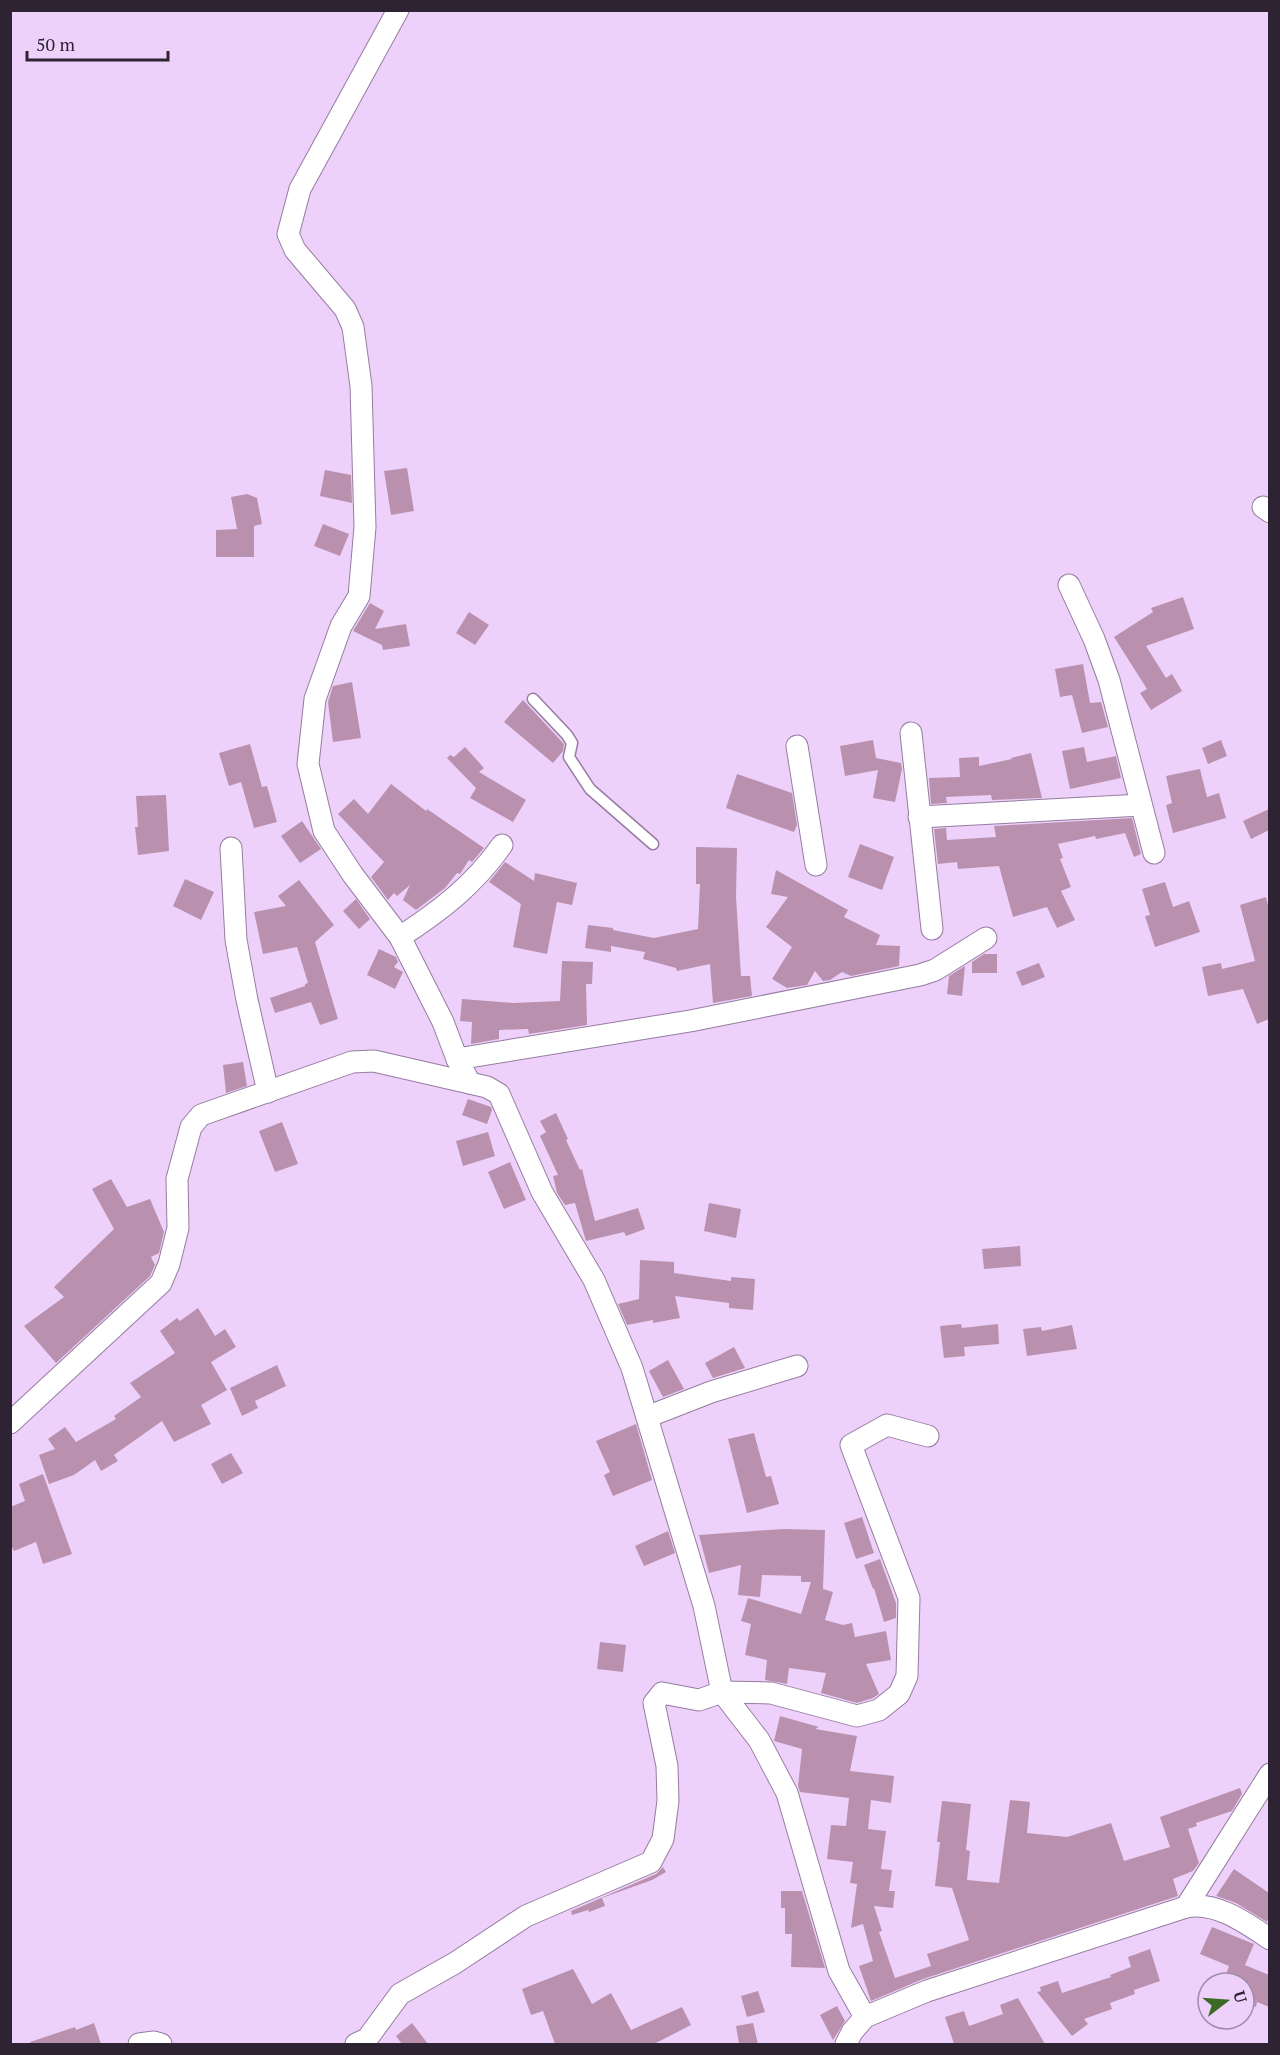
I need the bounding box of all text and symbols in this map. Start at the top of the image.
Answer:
scale bar [27,24,168,62]
text: 50 m [36,32,76,56]
north arrow [1196,1971,1256,2031]
text: U [1228,1988,1253,2006]

